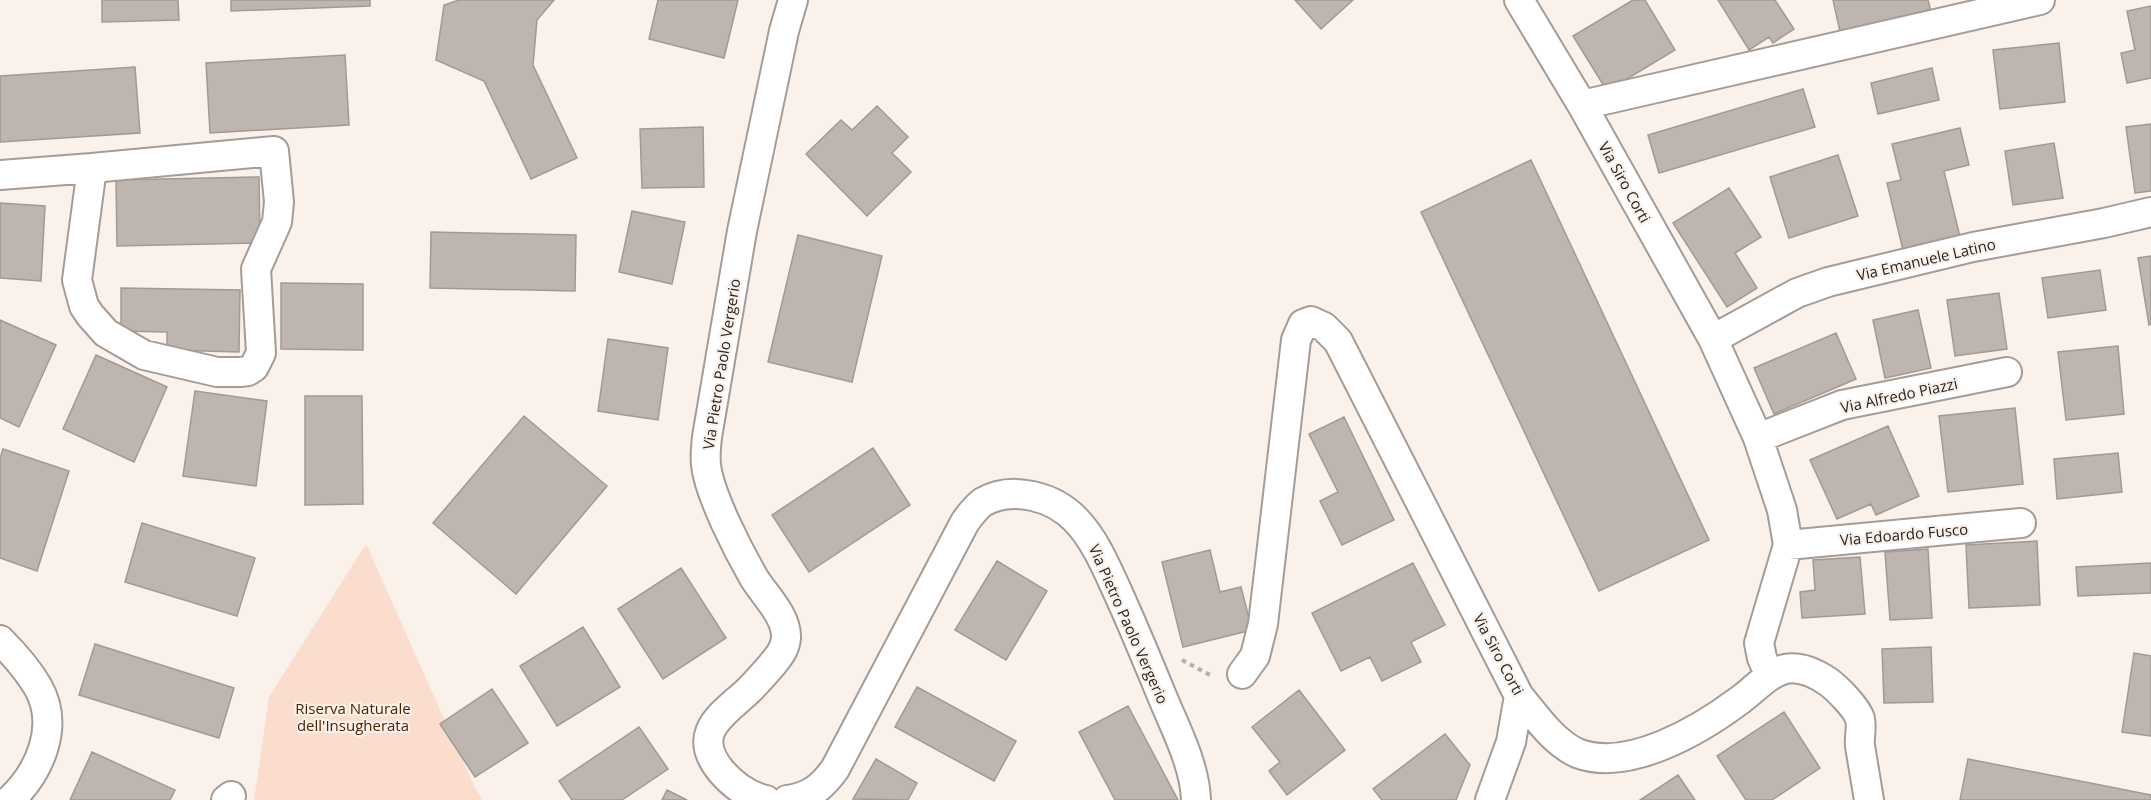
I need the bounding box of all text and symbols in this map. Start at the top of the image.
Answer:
street label: Via Siro Corti [1594,138,1656,226]
street label: Via Emanuele Latino [1855,233,1997,285]
street label: Via Pietro Paolo Vergerio [698,277,744,451]
street label: Via Alfredo Piazzi [1839,373,1959,417]
street label: Via Edoardo Fusco [1839,518,1969,550]
street label: Via Pietro Paolo Vergerio [1085,541,1173,707]
street label: Via Siro Corti [1469,610,1529,698]
park label: Riserva Naturale dell'Insugherata [295,698,411,735]

